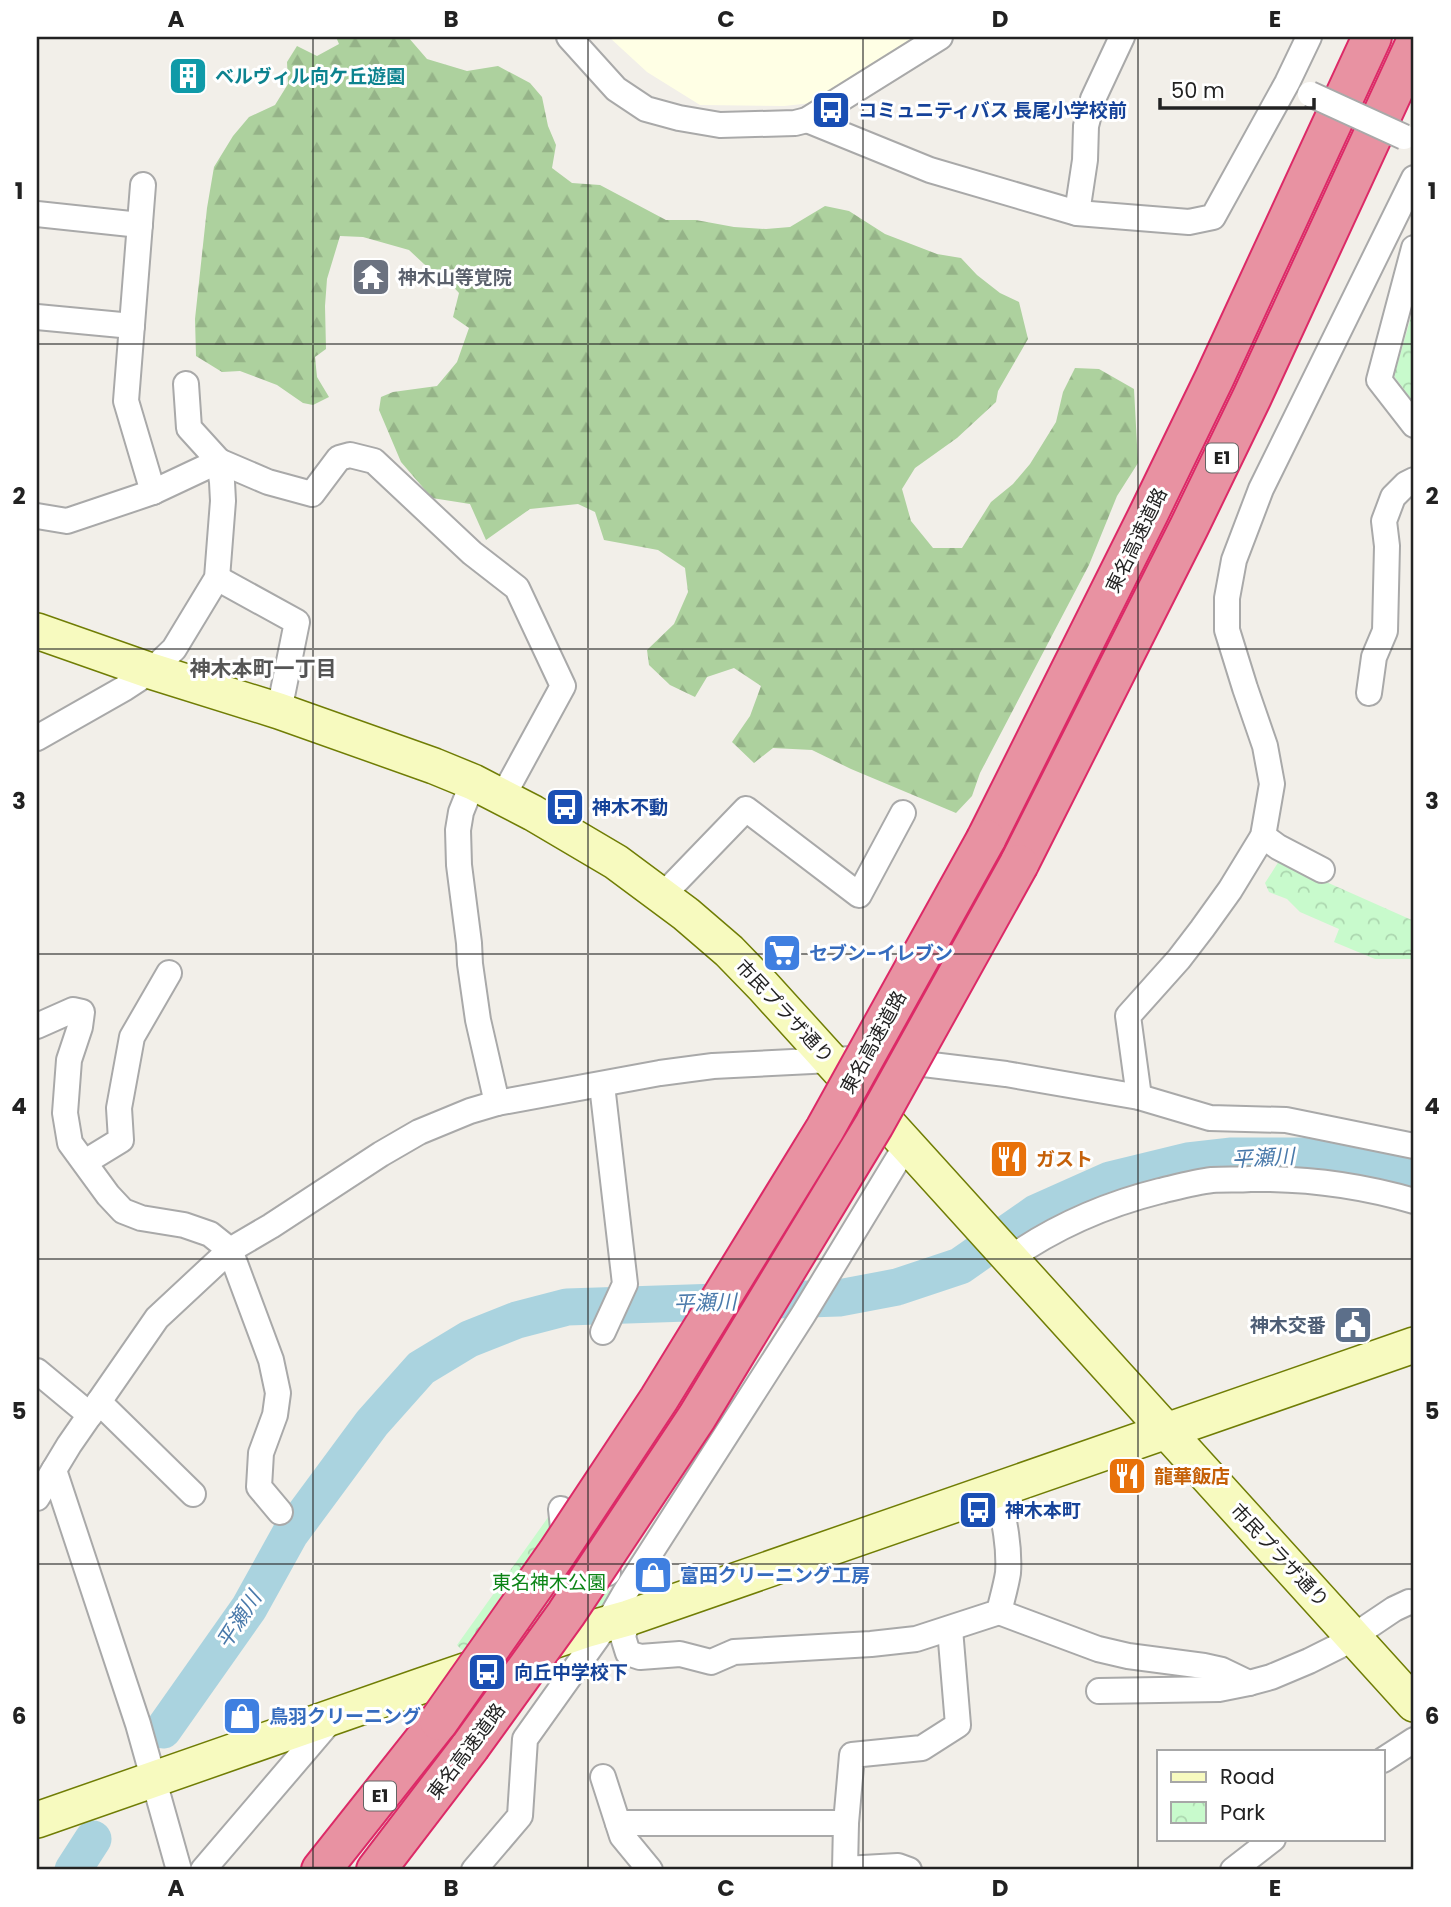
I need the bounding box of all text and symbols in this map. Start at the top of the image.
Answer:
text: A [168,3,185,35]
text: B [443,3,459,35]
text: C [717,3,735,35]
text: D [992,3,1008,35]
text: E [1269,3,1281,35]
building icon: ベルヴィル向ケ丘遊園 [167,55,209,97]
place label: ベルヴィル向ケ丘遊園 [215,63,405,90]
scale bar [1160,66,1314,110]
text: 50 m [1171,76,1225,105]
bus stop icon: コミュニティバス 長尾小学校前 [810,89,852,131]
place label: コミュニティバス 長尾小学校前 [858,97,1127,124]
text: 1 [15,175,23,207]
text: 1 [1428,175,1436,207]
temple icon: 神木山等覚院 [350,256,392,298]
place label: 神木山等覚院 [398,264,512,291]
road number: E1 [1206,444,1238,472]
text: 2 [12,480,26,512]
text: 2 [1425,480,1439,512]
street label: 東名高速道路 [1099,483,1174,597]
district label: 神木本町一丁目 [190,654,337,683]
text: 3 [12,785,26,817]
text: 3 [1425,785,1439,817]
bus stop icon: 神木不動 [544,786,586,828]
place label: 神木不動 [592,794,668,821]
supermarket icon: セブン-イレブン [761,932,803,974]
place label: セブン-イレブン [809,940,953,967]
street label: 市民プラザ通り [729,953,840,1069]
street label: 東名高速道路 [834,986,913,1099]
text: 4 [11,1090,27,1122]
text: 4 [1424,1090,1440,1122]
restaurant icon: ガスト [988,1138,1030,1180]
water label: 平瀬川 [1231,1141,1297,1174]
place label: ガスト [1036,1146,1093,1173]
water label: 平瀬川 [673,1287,739,1318]
public building icon: 神木交番 [1332,1304,1374,1346]
place label: 神木交番 [1250,1312,1326,1339]
text: 5 [12,1395,26,1427]
text: 5 [1425,1395,1439,1427]
restaurant icon: 龍華飯店 [1106,1455,1148,1497]
place label: 龍華飯店 [1154,1463,1230,1490]
bus stop icon: 神木本町 [957,1489,999,1531]
place label: 神木本町 [1005,1497,1081,1524]
street label: 市民プラザ通り [1224,1497,1335,1613]
shop icon: 富田クリーニング工房 [632,1554,674,1596]
place label: 富田クリーニング工房 [680,1562,870,1589]
park label: 東名神木公園 [492,1569,606,1596]
water label: 平瀬川 [209,1584,269,1654]
bus stop icon: 向丘中学校下 [466,1651,508,1693]
place label: 向丘中学校下 [514,1659,628,1686]
shop icon: 鳥羽クリーニング [221,1695,263,1737]
street label: 東名高速道路 [421,1698,511,1805]
text: 6 [12,1700,26,1732]
text: 6 [1425,1700,1439,1732]
place label: 鳥羽クリーニング [269,1703,421,1730]
legend [1157,1750,1384,1840]
text: Road [1220,1762,1275,1791]
road number: E1 [364,1781,396,1810]
text: Park [1220,1798,1265,1827]
text: A [168,1872,185,1904]
text: B [443,1872,459,1904]
text: C [717,1872,735,1904]
text: D [992,1872,1008,1904]
text: E [1269,1872,1281,1904]

